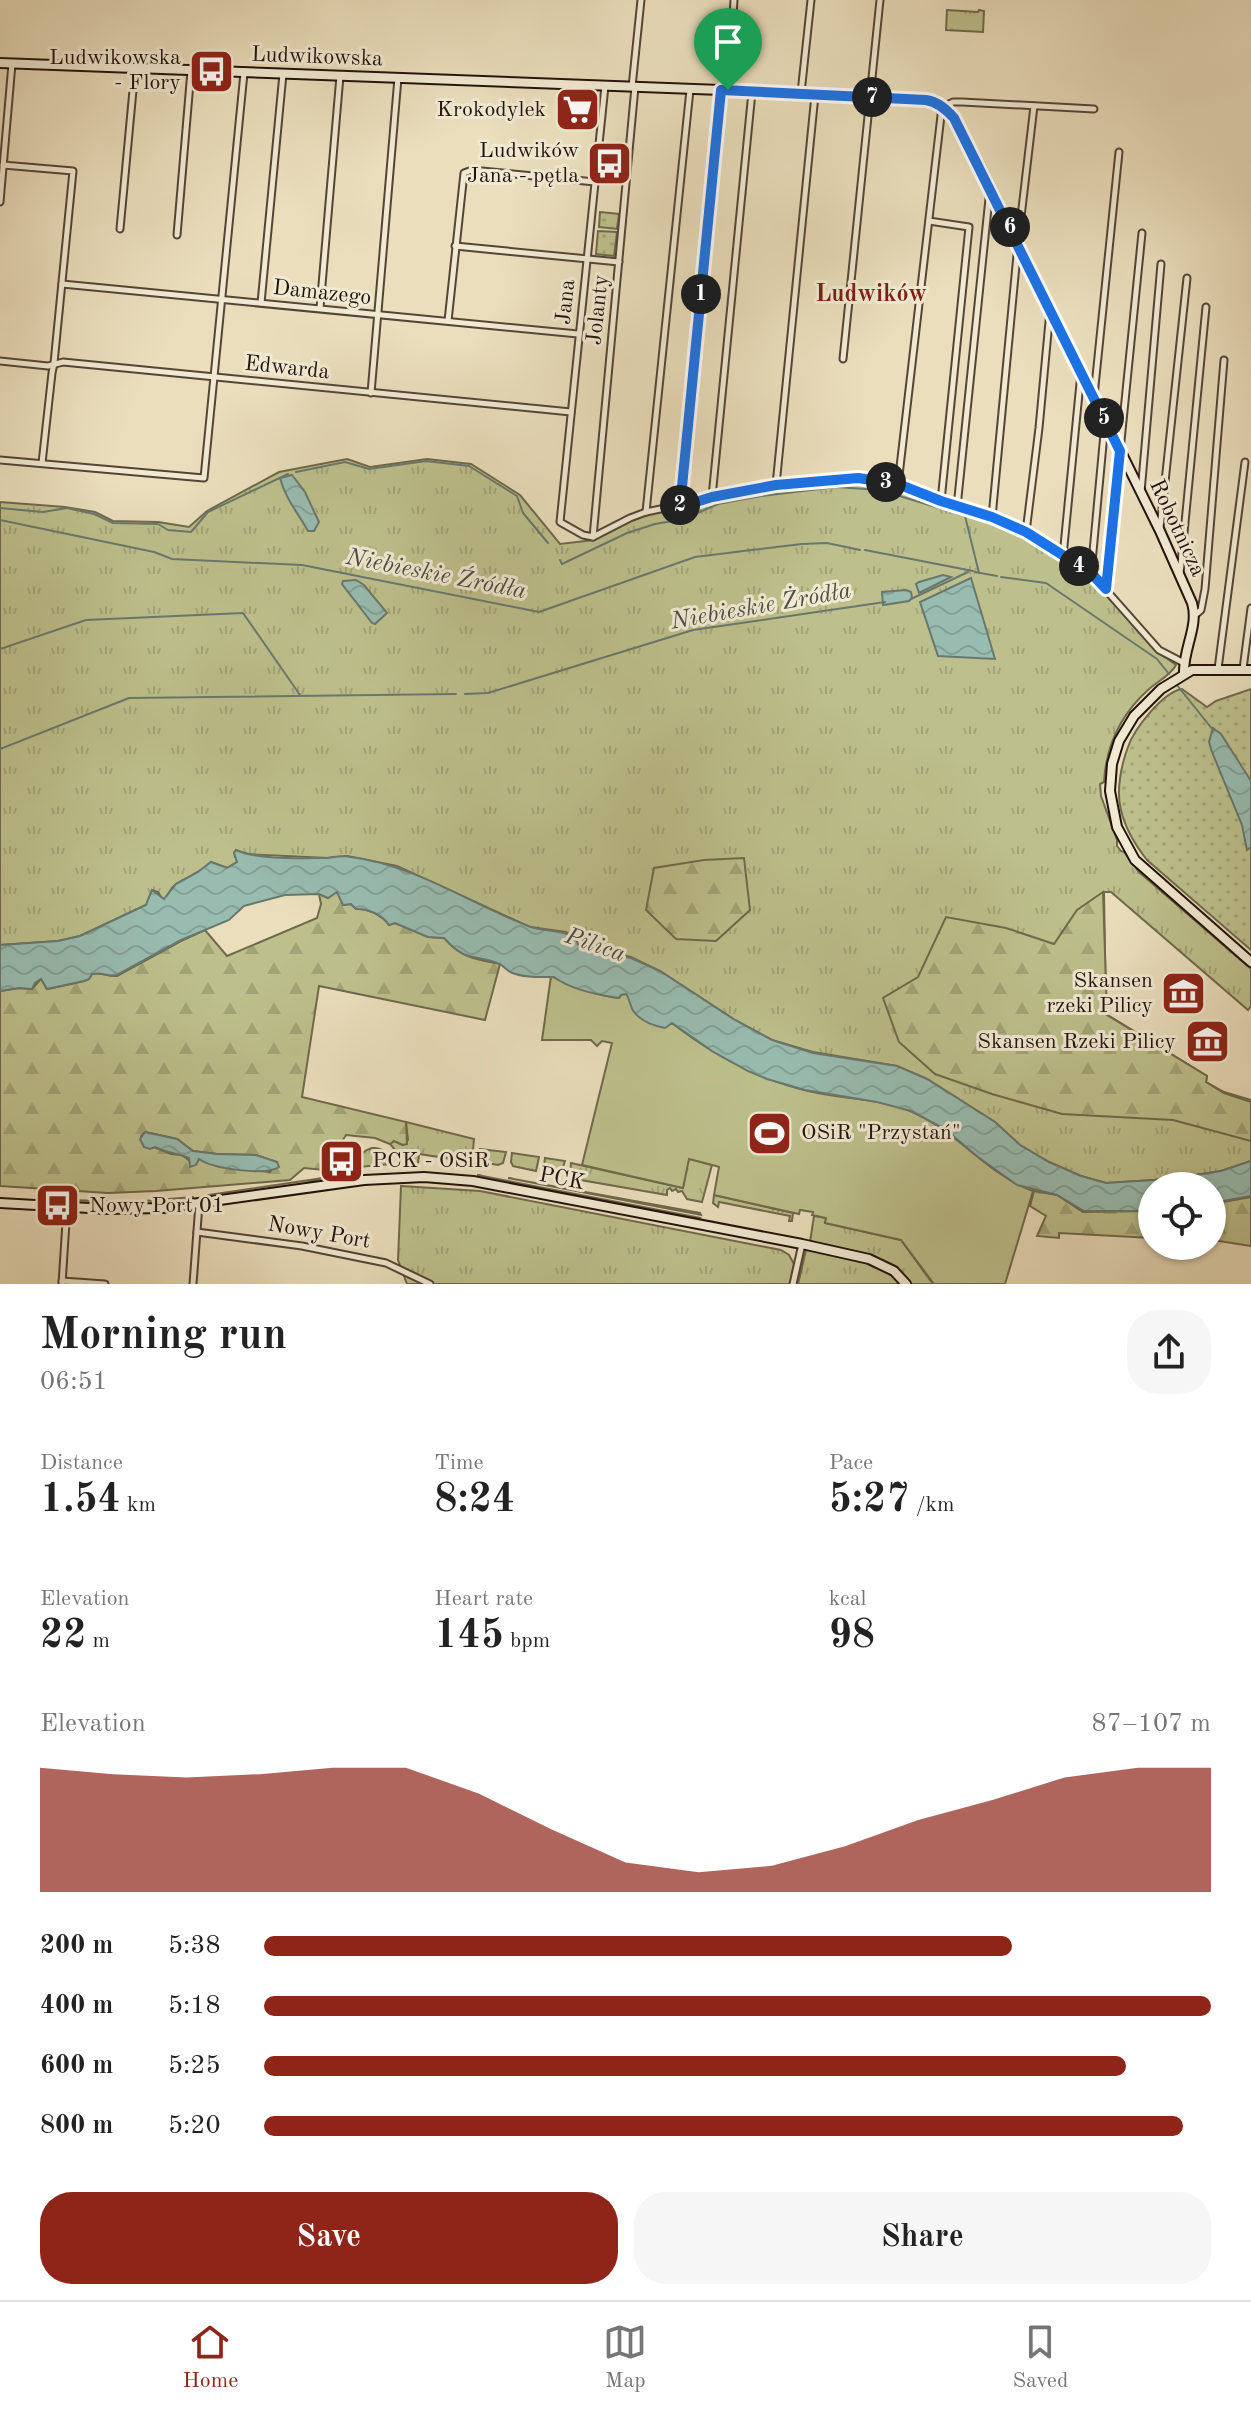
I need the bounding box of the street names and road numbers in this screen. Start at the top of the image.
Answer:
street label: Ludwikowska [251,44,383,70]
street label: Jolanty [583,273,613,346]
street label: Damazego [272,277,372,309]
street label: Jana [553,278,579,326]
street label: Edwarda [243,353,331,383]
street label: Robotnicza [1145,476,1209,580]
street label: PCK [537,1164,587,1194]
street label: Nowy Port [266,1213,372,1253]

